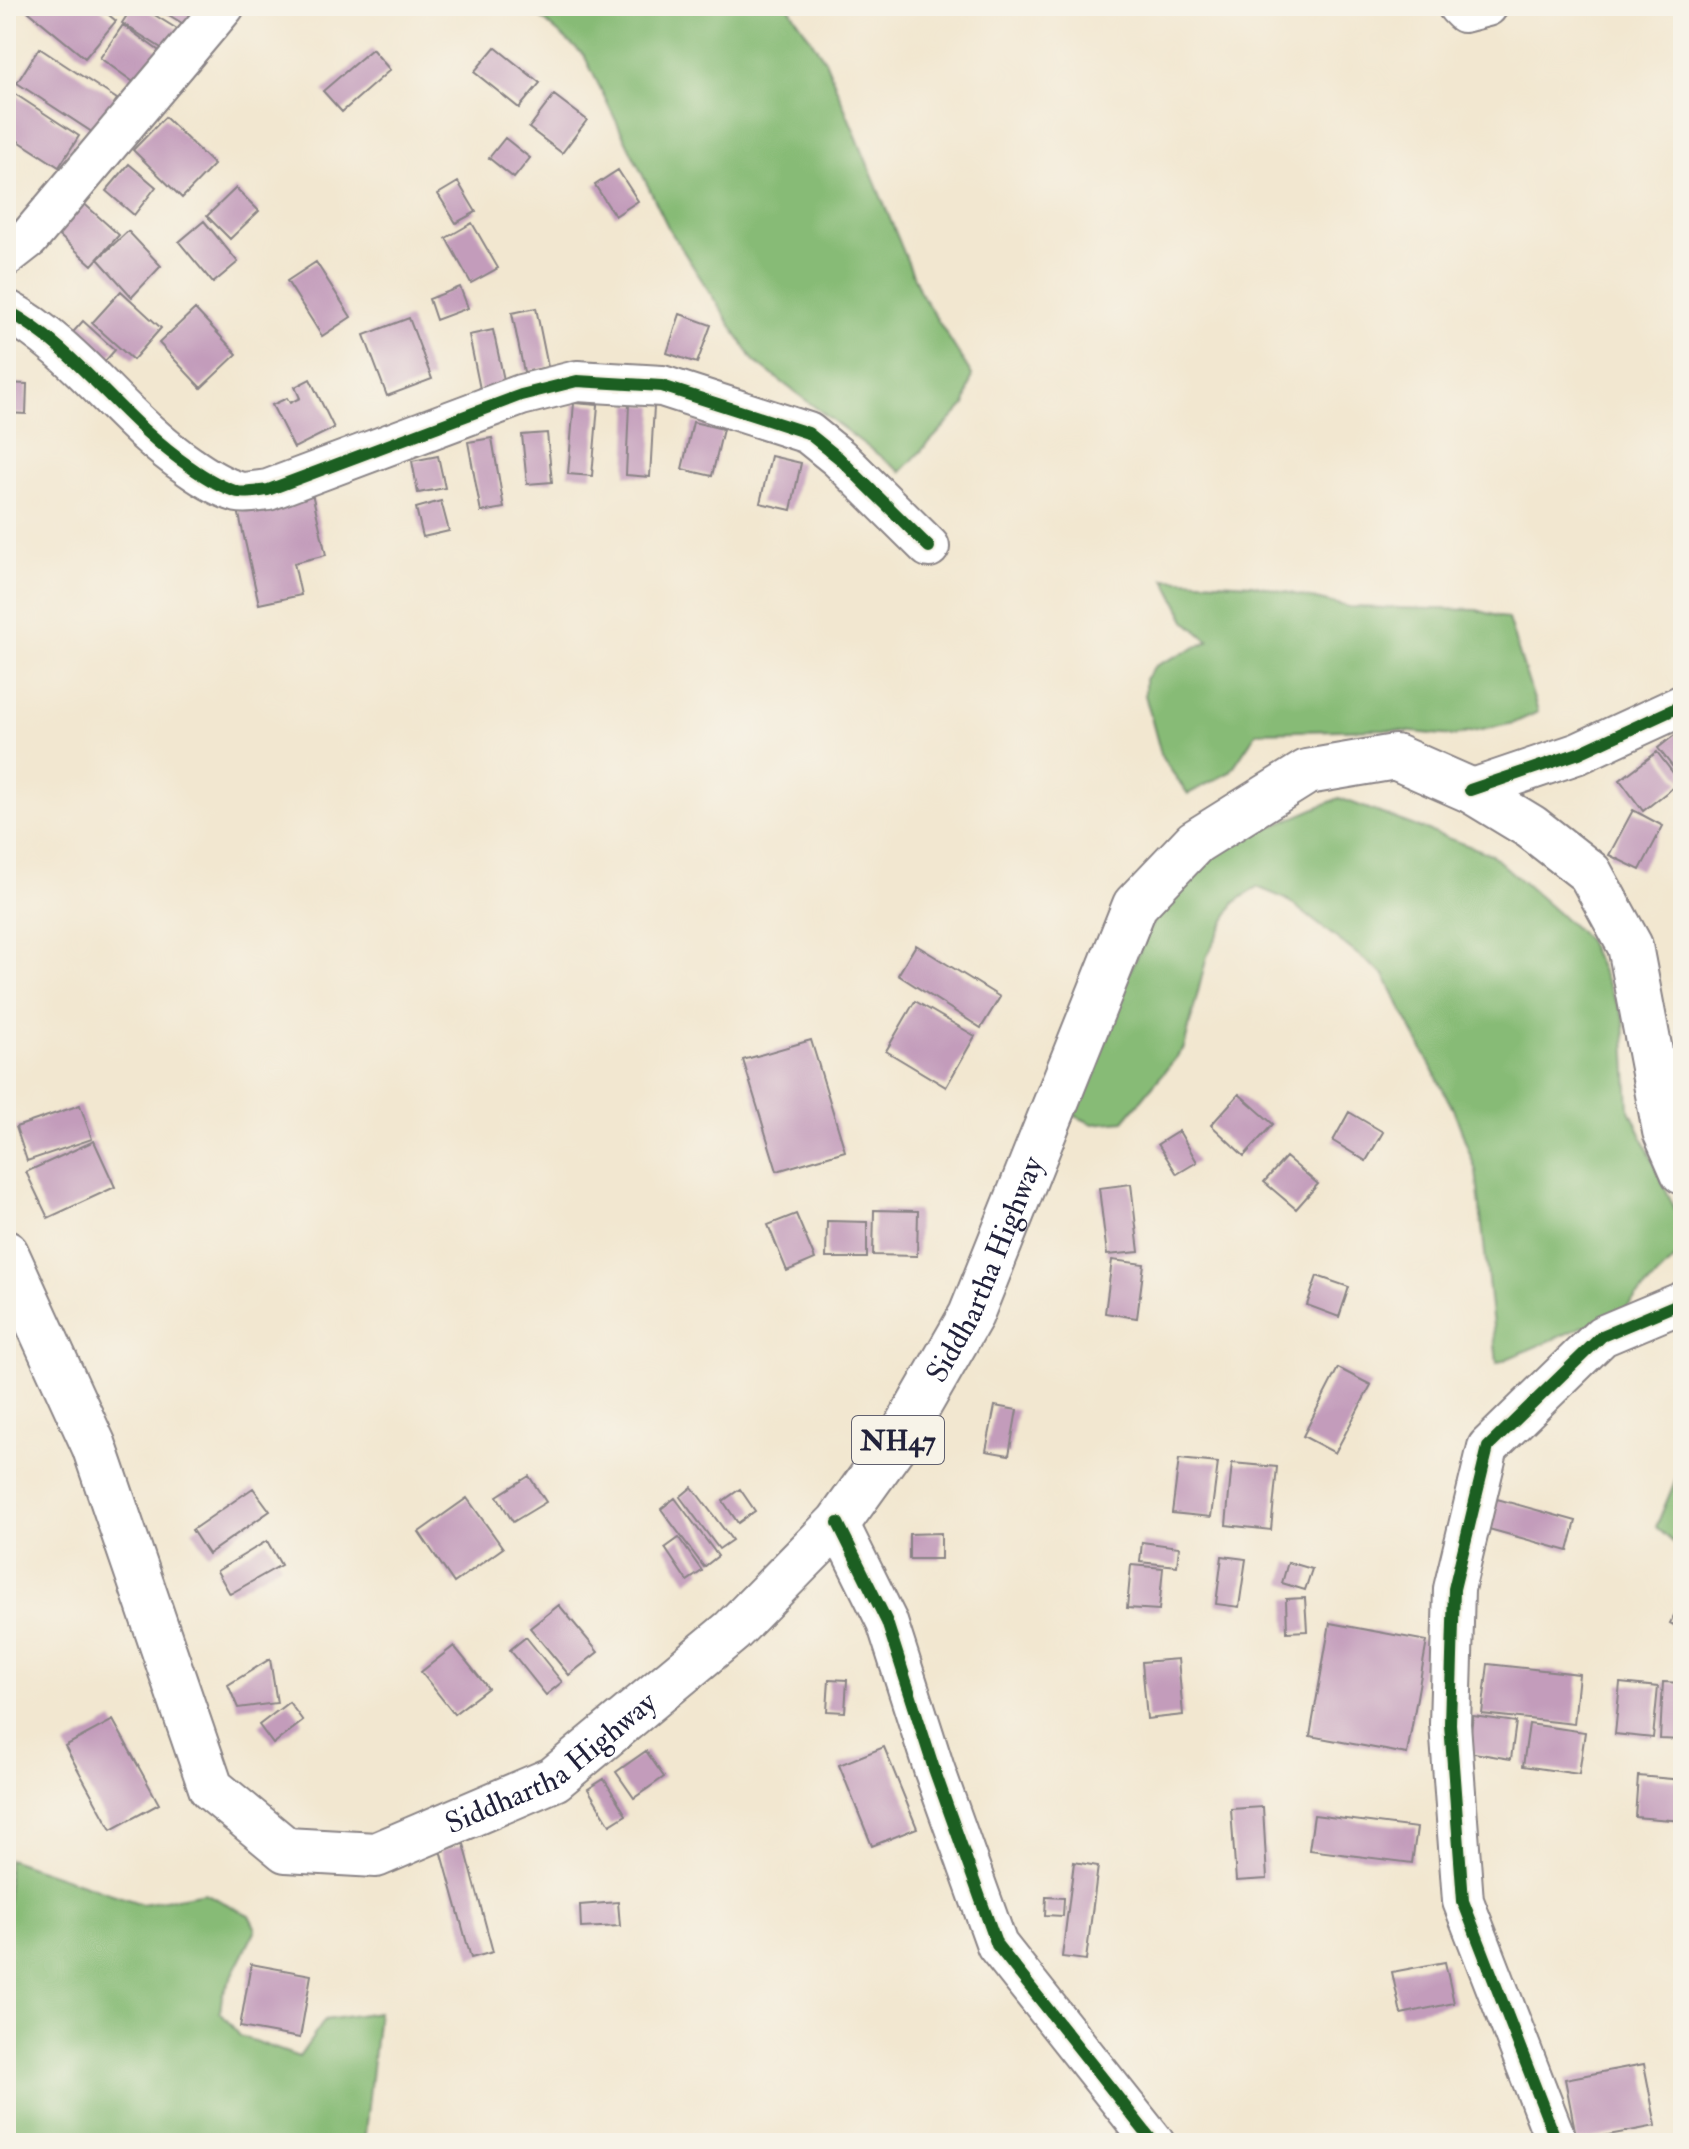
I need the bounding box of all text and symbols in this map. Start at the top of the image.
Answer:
street label: Siddhartha Highway [918,1150,1052,1389]
road number: NH47 [852,1416,944,1464]
street label: Siddhartha Highway [440,1683,665,1842]

